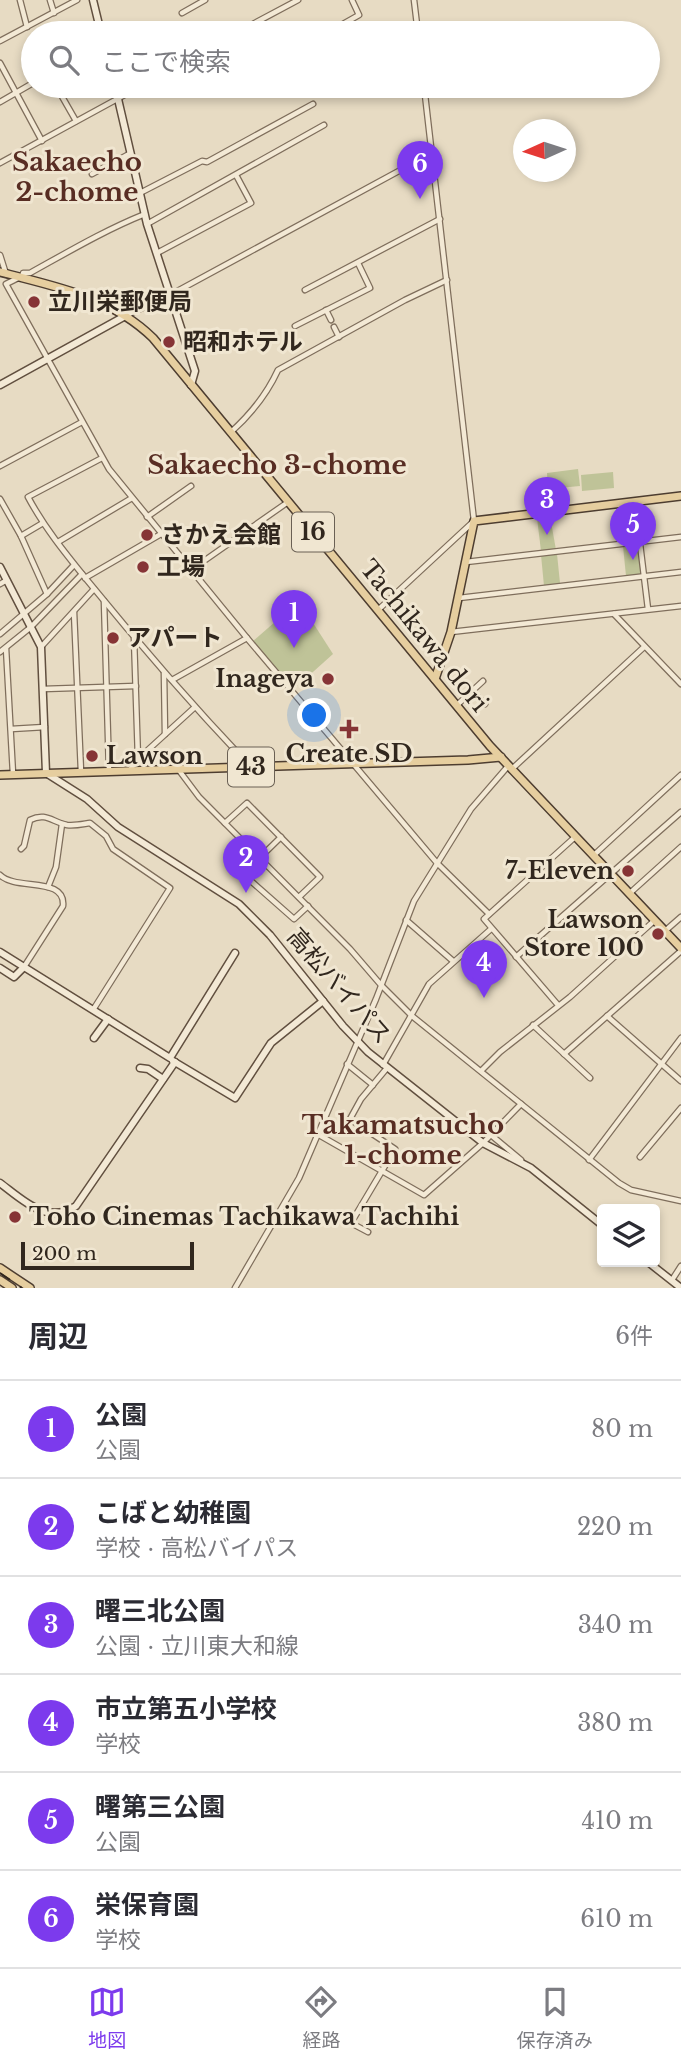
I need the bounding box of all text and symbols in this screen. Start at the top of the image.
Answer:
search box [21,21,660,98]
icon: search [45,41,83,79]
text: ここで検索 [101,46,231,78]
north arrow [513,119,576,182]
pin: 6 [397,141,443,199]
district label: Sakaecho 2-chome [12,146,142,208]
place label: 立川栄郵便局 [48,287,192,316]
marker: 立川栄郵便局 [26,294,42,310]
place label: 昭和ホテル [183,327,303,356]
marker: 昭和ホテル [161,334,177,350]
district label: Sakaecho 3-chome [147,449,407,481]
pin: 3 [524,477,570,535]
pin: 5 [610,502,656,560]
road number: 16 [292,512,334,552]
place label: さかえ会館 [161,520,281,549]
marker: さかえ会館 [139,527,155,543]
place label: 工場 [157,552,205,581]
street label: Tachikawa dori [354,554,494,717]
marker: 工場 [135,559,151,575]
pin: 1 [271,590,317,648]
place label: アパート [127,623,223,652]
marker: アパート [105,630,121,646]
place label: Inageya [215,664,314,693]
marker: Inageya [320,671,336,687]
your location [297,698,331,732]
marker: Create SD [341,721,357,737]
place label: Create SD [286,739,412,768]
place label: Lawson [106,741,203,770]
marker: Lawson [84,748,100,764]
road number: 43 [228,748,274,786]
pin: 2 [223,835,269,893]
place label: 7-Eleven [505,856,615,885]
marker: 7-Eleven [620,863,636,879]
place label: Lawson Store 100 [524,905,645,962]
street label: 高松バイパス [281,922,397,1049]
marker: Lawson Store 100 [650,926,666,942]
pin: 4 [461,940,507,998]
district label: Takamatsucho 1-chome [302,1109,504,1171]
place label: Toho Cinemas Tachikawa Tachihi [29,1202,459,1231]
map controls [597,1204,660,1267]
button: layers [597,1204,660,1267]
marker: Toho Cinemas Tachikawa Tachihi [7,1209,23,1225]
scale bar [21,1239,194,1271]
text: 200 m [32,1242,97,1265]
text: 周辺 [28,1318,88,1355]
text: 6件 [615,1322,653,1350]
text: 公園 [95,1399,147,1431]
text: 1 [46,1415,56,1443]
text: 80 m [591,1415,653,1443]
text: 公園 [95,1436,141,1464]
text: こばと幼稚園 [95,1497,251,1529]
text: 2 [44,1513,58,1541]
text: 220 m [577,1513,653,1541]
text: 学校 · 高松バイパス [95,1534,298,1562]
text: 曙三北公園 [95,1595,225,1627]
text: 3 [44,1611,58,1639]
text: 340 m [578,1611,653,1639]
text: 公園 · 立川東大和線 [95,1632,299,1660]
text: 市立第五小学校 [95,1693,277,1725]
text: 4 [43,1709,59,1737]
text: 380 m [577,1709,653,1737]
text: 学校 [95,1730,141,1758]
text: 曙第三公園 [95,1791,225,1823]
text: 5 [44,1807,58,1835]
text: 410 m [582,1807,653,1835]
text: 公園 [95,1828,141,1856]
text: 栄保育園 [95,1889,199,1921]
text: 6 [43,1905,59,1933]
text: 610 m [580,1905,653,1933]
text: 学校 [95,1926,141,1954]
tab: 地図 [88,1983,126,2052]
tab: 経路 [302,1983,341,2052]
tab: 保存済み [517,1983,593,2052]

